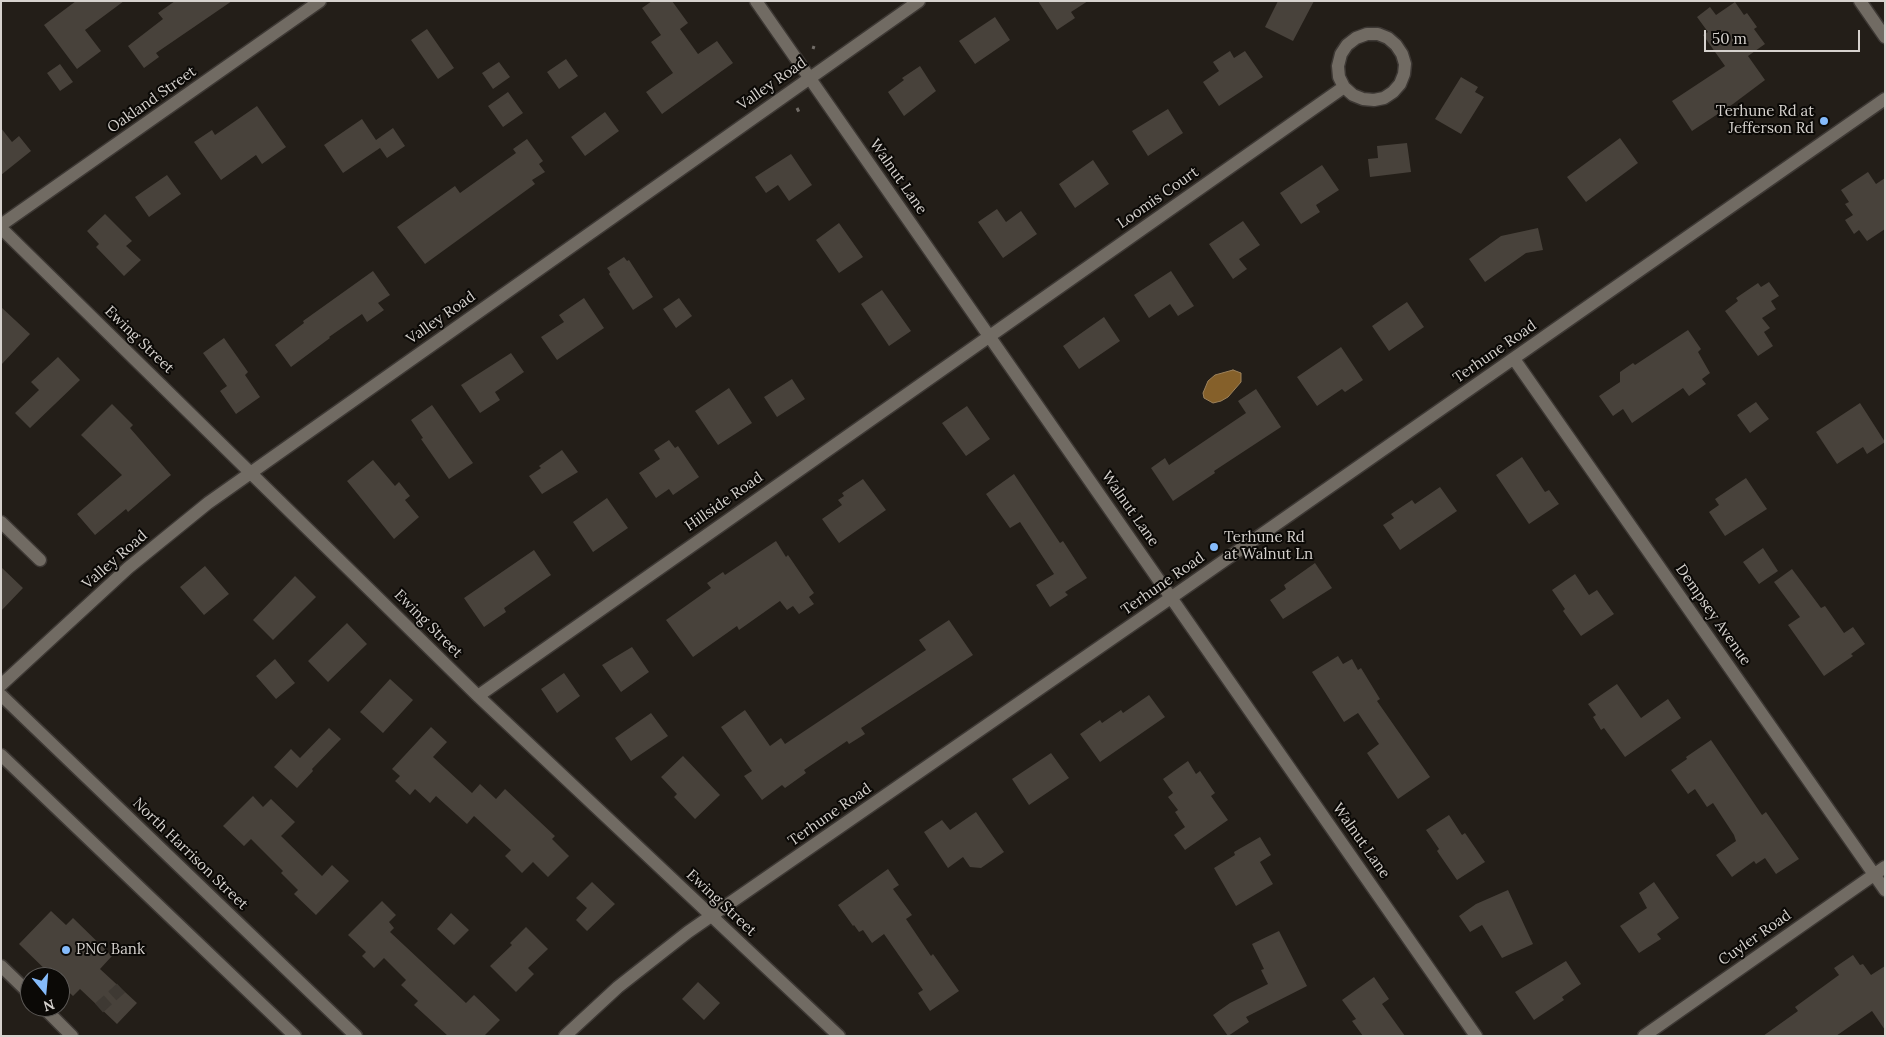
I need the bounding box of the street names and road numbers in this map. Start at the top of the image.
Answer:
street label: Valley Road [734,54,810,114]
street label: Oakland Street [104,63,200,137]
street label: Walnut Lane [865,136,931,218]
street label: Loomis Court [1114,163,1202,233]
street label: Valley Road [403,288,479,348]
street label: Ewing Street [101,303,177,377]
street label: Terhune Road [1450,317,1540,387]
street label: Walnut Lane [1097,468,1163,550]
street label: Hillside Road [682,469,766,535]
street label: Valley Road [79,527,151,593]
street label: Terhune Road [1118,549,1208,619]
street label: Dempsey Avenue [1671,561,1755,669]
street label: Ewing Street [390,586,466,662]
street label: Terhune Road [785,780,875,850]
street label: North Harrison Street [129,794,251,914]
street label: Walnut Lane [1328,800,1394,882]
street label: Ewing Street [682,866,760,940]
street label: Cuyler Road [1715,906,1795,970]

